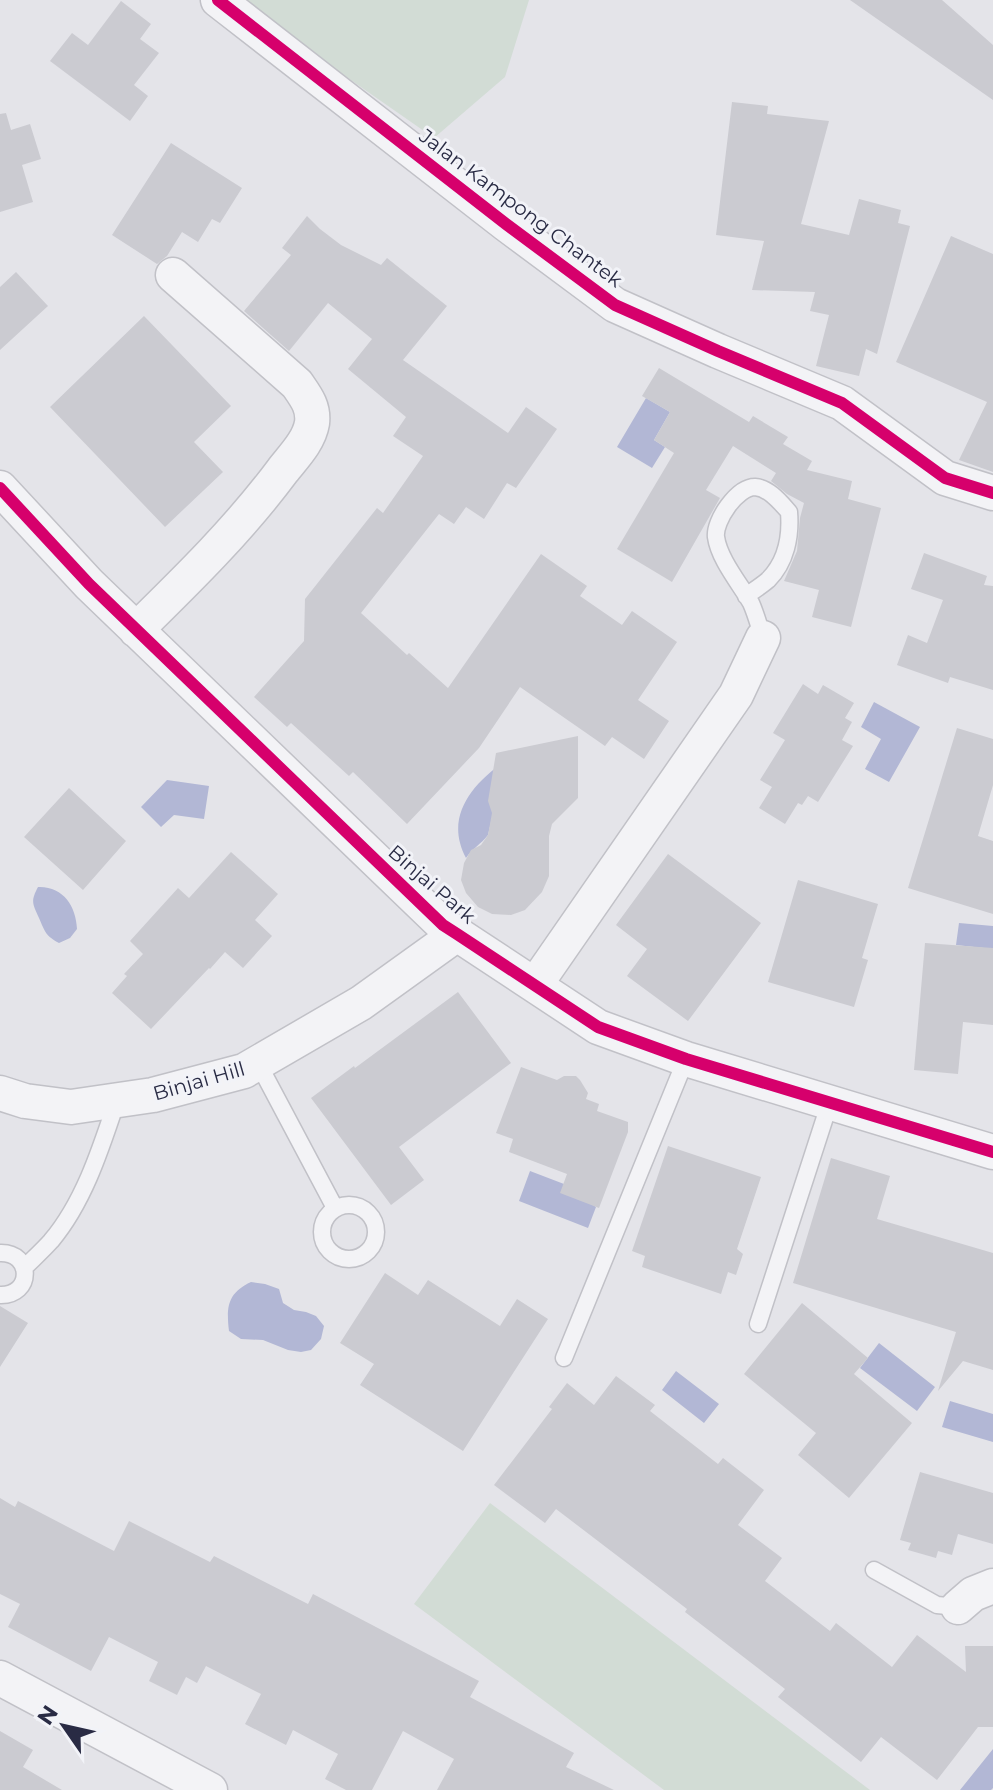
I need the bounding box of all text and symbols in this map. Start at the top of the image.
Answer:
street label: Jalan Kampong Chantek [414,123,627,292]
street label: Binjai Park [384,840,480,928]
street label: Binjai Hill [150,1056,248,1106]
north arrow [24,1686,104,1766]
text: N [32,1700,64,1730]

